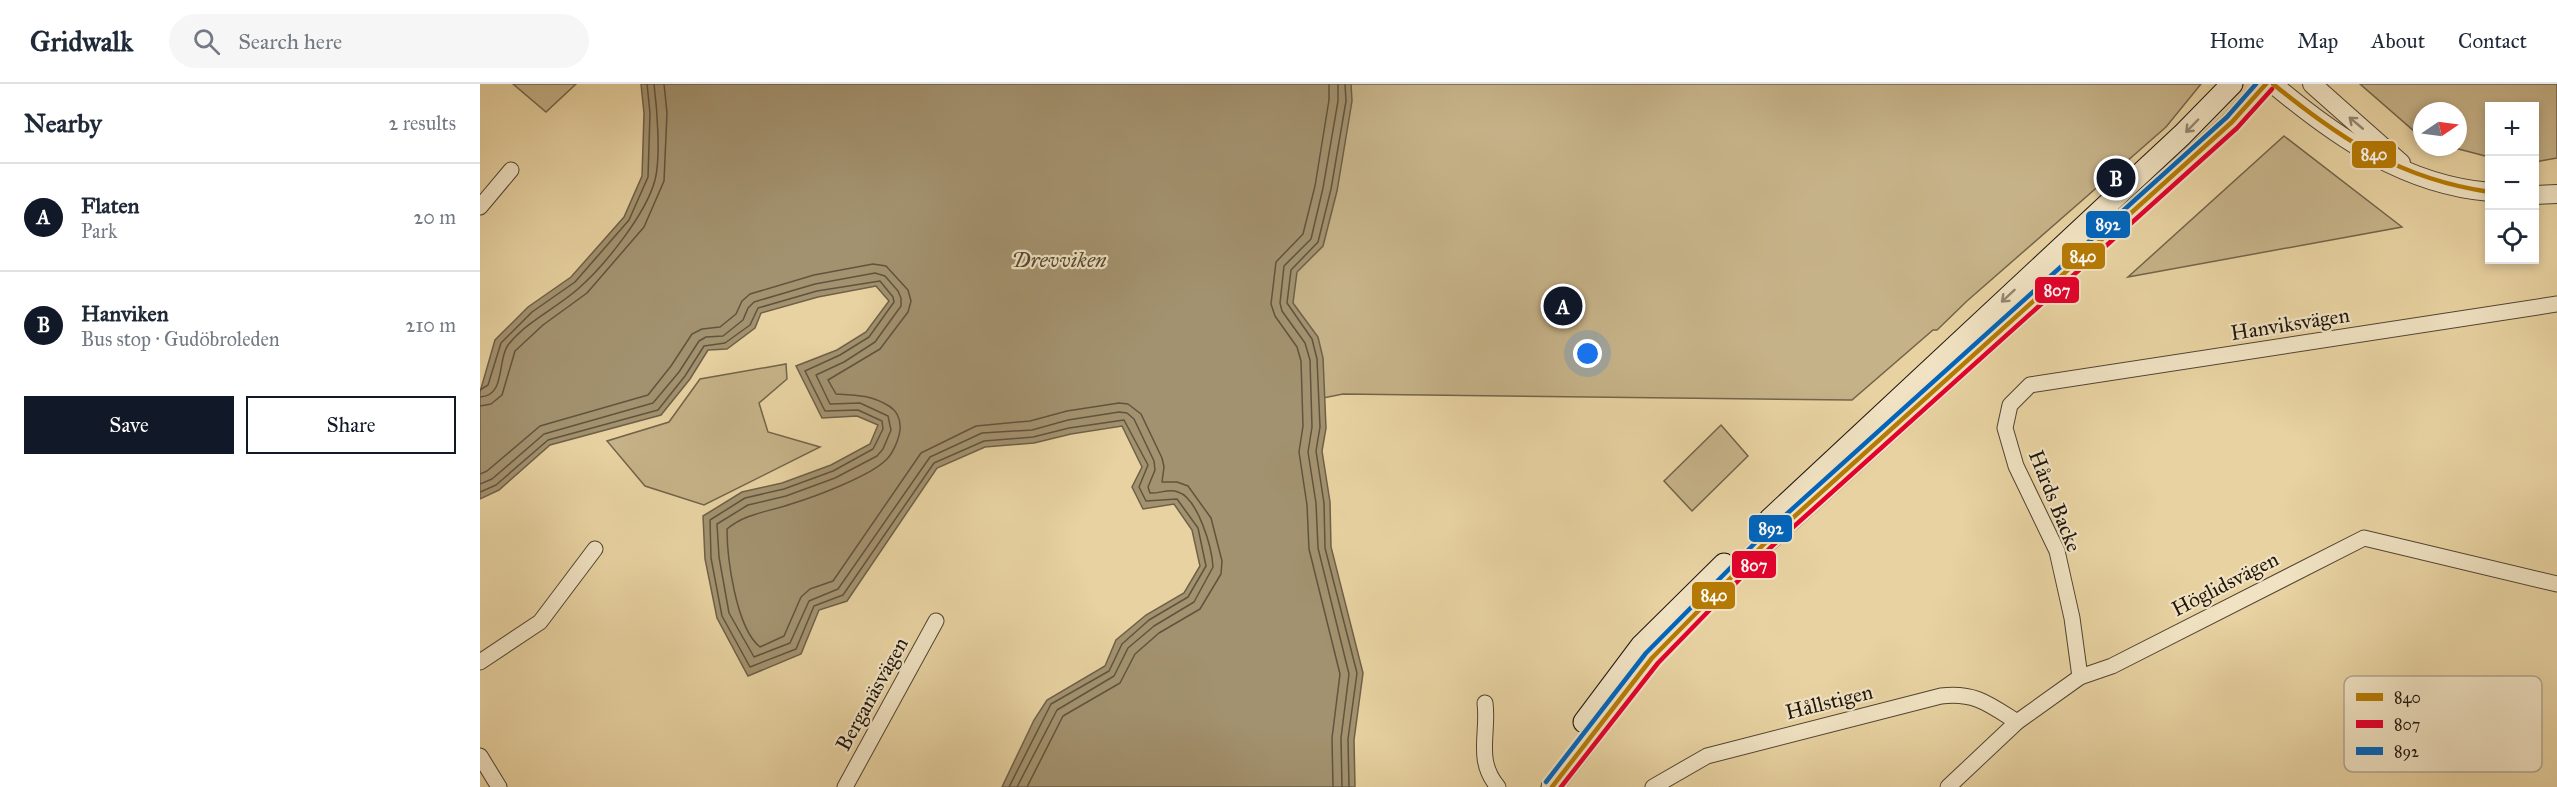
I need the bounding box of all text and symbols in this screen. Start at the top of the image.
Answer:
search box [169,14,589,68]
text: Gridwalk [30,24,133,59]
icon: search [190,25,223,58]
text: Search here [238,28,342,55]
text: Home [2209,28,2264,54]
text: Map [2297,28,2338,54]
text: About [2371,28,2425,54]
text: Contact [2458,28,2527,54]
north arrow [2413,102,2467,156]
map controls [2485,102,2539,264]
button: + [2485,102,2539,156]
text: Nearby [24,107,102,139]
text: 2 results [388,111,456,135]
one-way arrow [2349,116,2364,130]
one-way arrow [2184,118,2199,133]
line badge: 840 [2351,140,2397,169]
text: 840 [2361,145,2387,165]
pin: B [2096,156,2136,200]
button: − [2485,156,2539,210]
text: Flaten [81,192,139,219]
text: A [37,205,50,229]
text: 20 m [413,205,456,229]
line badge: 892 [2085,210,2131,239]
button: locate [2485,210,2539,264]
text: 892 [2096,215,2122,235]
text: Park [81,219,117,243]
line badge: 840 [2061,242,2106,270]
water label: Drevviken [1011,246,1107,273]
text: 840 [2070,247,2096,267]
line badge: 807 [2034,276,2080,304]
text: 807 [2044,281,2071,300]
pin: A [1544,284,1582,328]
one-way arrow [2001,289,2016,303]
text: Hanviken [81,300,169,327]
street label: Hanviksvägen [2229,302,2351,346]
text: B [37,313,50,337]
text: 210 m [406,313,456,337]
text: Bus stop · Gudöbroleden [81,327,280,351]
your location [1573,339,1602,368]
button: Save [24,396,234,454]
button: Share [246,396,456,454]
street label: Hårds Backe [2023,446,2087,556]
line badge: 892 [1748,514,1793,543]
text: 892 [1759,519,1785,539]
street label: Höglidsvägen [2167,546,2283,622]
line badge: 807 [1731,550,1777,579]
text: 807 [1741,556,1768,575]
line badge: 840 [1691,581,1736,610]
text: 840 [1701,586,1727,606]
street label: Berganäsvägen [830,633,914,755]
legend [2344,676,2542,772]
street label: Hållstigen [1783,679,1875,725]
text: 840 [2394,688,2421,707]
text: 807 [2394,715,2420,734]
text: 892 [2394,742,2419,761]

